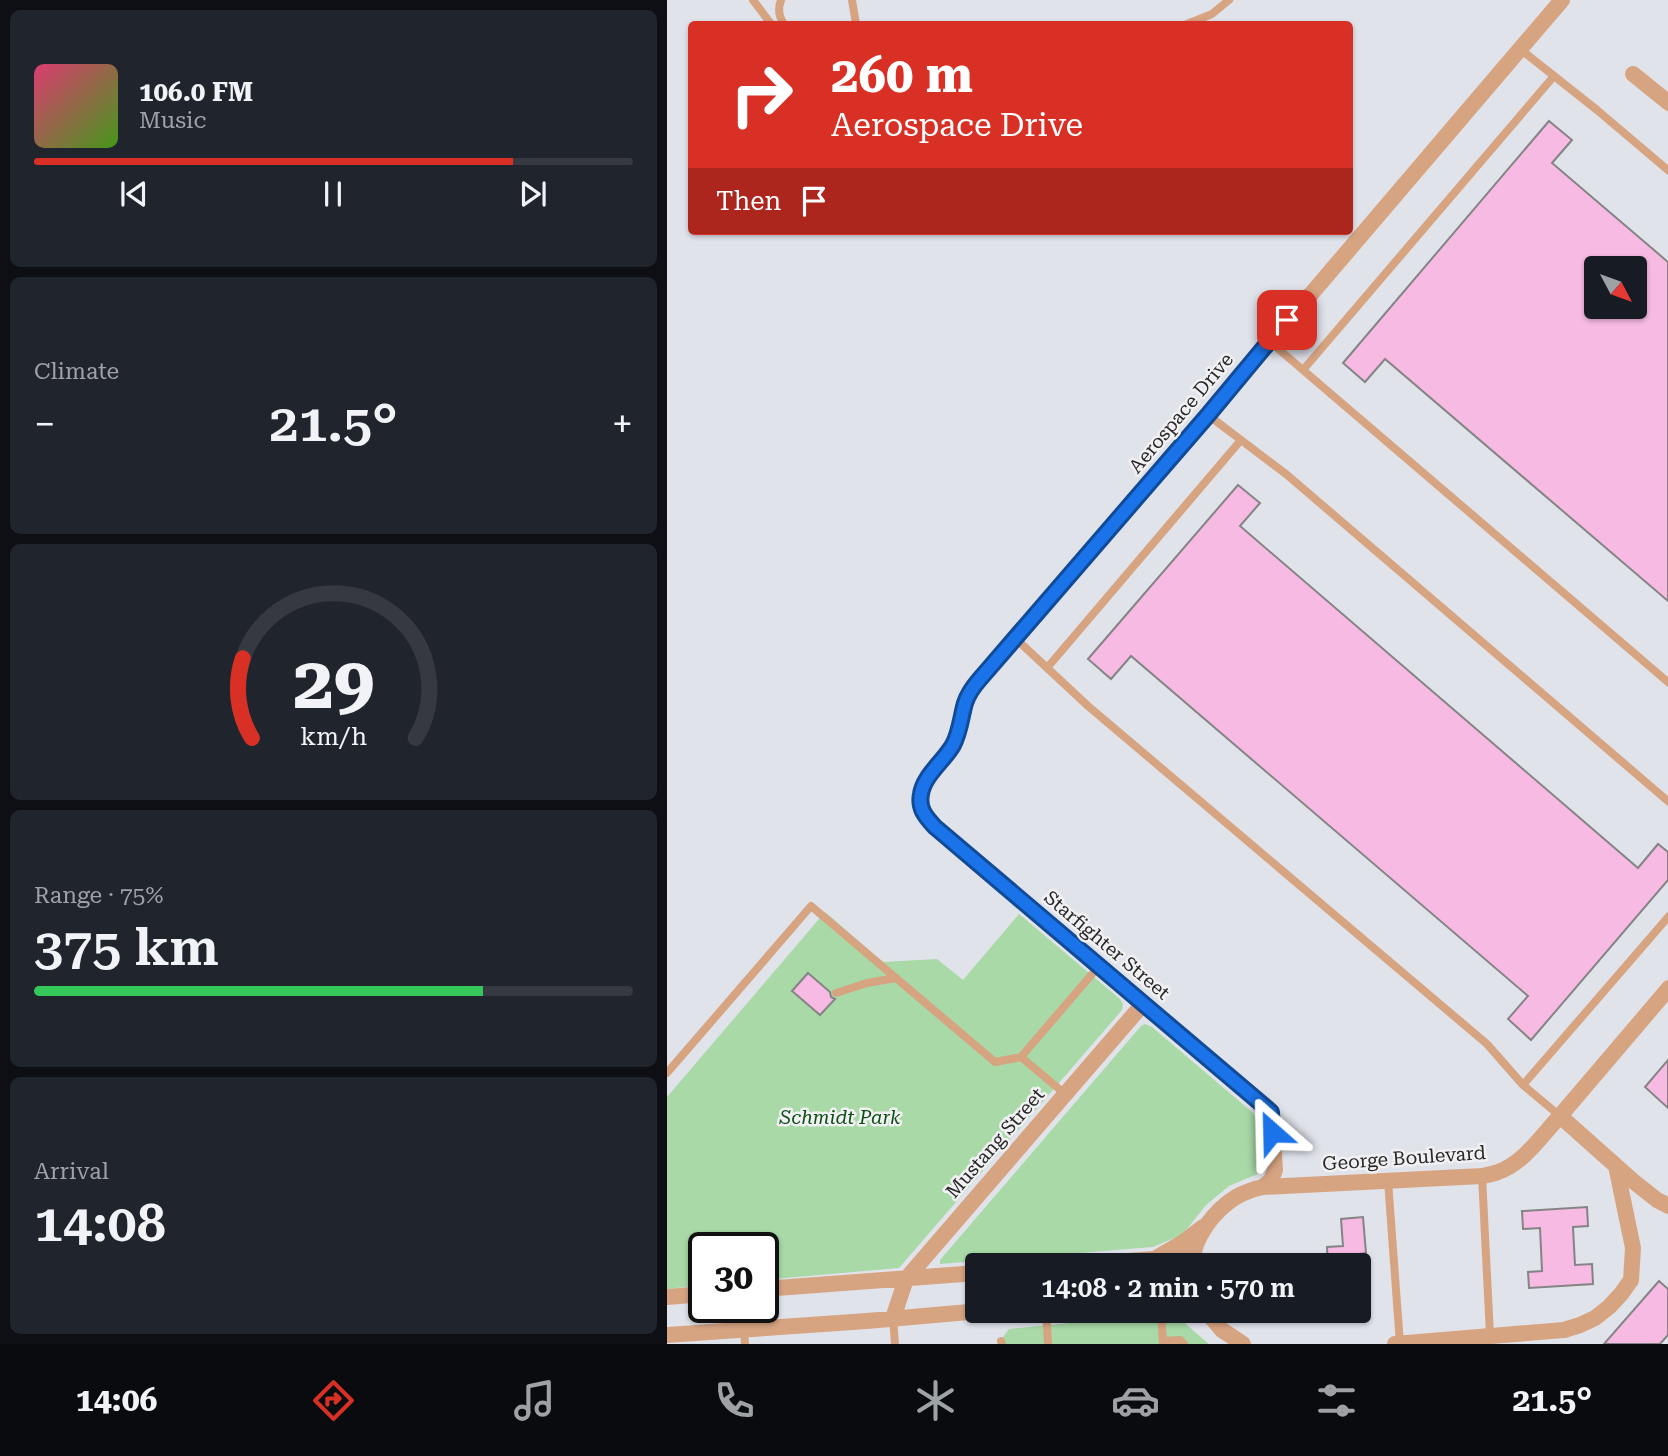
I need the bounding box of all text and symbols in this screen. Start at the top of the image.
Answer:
text: 260 m [831,47,973,104]
icon: right [716,49,807,140]
text: 106.0 FM [139,77,253,107]
text: Aerospace Drive [831,106,1083,144]
text: Music [139,107,206,134]
icon: previous [115,175,153,213]
icon: pause [314,175,352,213]
icon: next [514,175,552,213]
icon: arrive [795,182,833,220]
text: Then [716,186,781,216]
north arrow [1584,256,1647,318]
map controls [1584,256,1647,319]
pin [1257,290,1317,350]
icon: arrive [1268,301,1306,339]
street label: Aerospace Drive [1124,348,1238,478]
text: Climate [34,358,119,385]
text: 21.5° [269,393,398,454]
text: − [34,402,55,446]
text: + [612,402,633,446]
text: 29 [293,641,374,726]
text: km/h [300,722,367,751]
text: Range · 75% [34,882,163,909]
street label: Starfighter Street [1039,886,1175,1004]
text: 375 km [34,917,219,978]
street label: Mustang Street [941,1083,1049,1203]
position arrow [1235,1095,1309,1169]
park label: Schmidt Park [779,1106,901,1129]
street label: George Boulevard [1322,1141,1486,1175]
text: Arrival [34,1158,109,1185]
text: 14:08 [34,1193,166,1254]
speed limit sign: 30 [688,1232,779,1323]
text: 14:08 · 2 min · 570 m [1041,1273,1295,1303]
icon: directions [309,1376,358,1425]
icon: music [510,1376,559,1425]
icon: phone [710,1376,759,1425]
icon: climate [911,1376,960,1425]
icon: car [1111,1376,1160,1425]
icon: filters [1312,1376,1361,1425]
text: 14:06 [76,1381,157,1419]
text: 21.5° [1512,1381,1592,1419]

